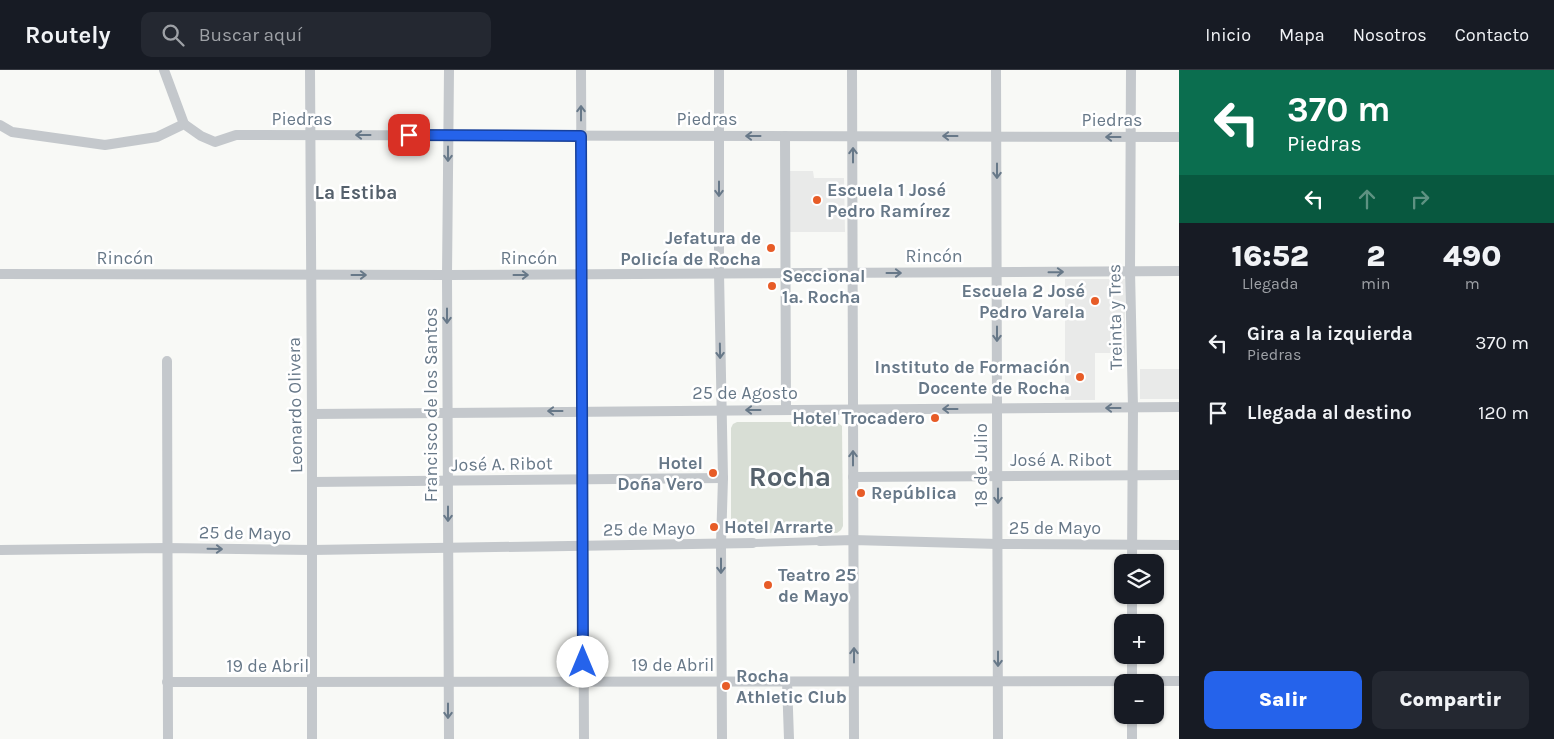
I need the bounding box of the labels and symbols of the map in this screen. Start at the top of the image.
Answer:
one-way arrow [576,105,586,122]
street label: Piedras [271,108,333,130]
street label: Piedras [676,108,738,130]
street label: Piedras [1081,109,1143,131]
pin [388,114,430,156]
one-way arrow [355,130,372,140]
one-way arrow [745,131,762,141]
one-way arrow [943,131,959,141]
one-way arrow [1105,132,1121,141]
one-way arrow [443,145,453,161]
one-way arrow [848,148,858,164]
one-way arrow [992,162,1002,179]
place label: Escuela 1 José Pedro Ramírez [827,179,950,222]
one-way arrow [714,180,724,196]
district label: La Estiba [315,182,397,204]
marker: Escuela 1 José Pedro Ramírez [811,194,823,206]
place label: Jefatura de Policía de Rocha [620,227,761,270]
marker: Jefatura de Policía de Rocha [765,242,777,254]
street label: Rincón [905,245,963,267]
street label: Rincón [96,247,154,269]
street label: Rincón [500,247,558,269]
street label: Treinta y Tres [1103,264,1127,370]
place label: Seccional 1a. Rocha [782,265,865,308]
one-way arrow [1048,267,1064,277]
one-way arrow [886,268,902,278]
one-way arrow [350,270,367,280]
one-way arrow [513,270,529,280]
marker: Seccional 1a. Rocha [766,280,778,292]
place label: Escuela 2 José Pedro Varela [961,280,1085,323]
marker: Escuela 2 José Pedro Varela [1089,295,1101,307]
street label: Francisco de los Santos [420,308,442,502]
one-way arrow [442,308,452,324]
one-way arrow [992,325,1002,341]
street label: Leonardo Olivera [283,337,307,473]
one-way arrow [715,342,725,359]
place label: Instituto de Formación Docente de Rocha [874,356,1070,399]
marker: Instituto de Formación Docente de Rocha [1074,371,1086,383]
street label: 25 de Agosto [692,382,798,404]
one-way arrow [1105,403,1122,413]
one-way arrow [943,404,959,414]
one-way arrow [745,405,762,415]
one-way arrow [548,406,564,416]
place label: Hotel Trocadero [792,407,925,429]
marker: Hotel Trocadero [929,412,941,424]
street label: 18 de Julio [970,423,992,507]
street label: José A. Ribot [1010,449,1112,471]
one-way arrow [848,450,858,466]
street label: José A. Ribot [451,452,553,476]
place label: Hotel Doña Vero [617,452,703,495]
district label: Rocha [749,460,831,493]
marker: Hotel Doña Vero [707,467,719,479]
place label: República [871,482,957,504]
marker: República [855,487,867,499]
one-way arrow [993,488,1003,504]
one-way arrow [443,505,453,521]
place label: Hotel Arrarte [724,516,833,538]
street label: 25 de Mayo [603,517,695,541]
street label: 25 de Mayo [1009,517,1101,539]
street label: 25 de Mayo [199,521,291,545]
marker: Hotel Arrarte [708,521,720,533]
one-way arrow [207,544,223,553]
one-way arrow [716,558,726,574]
place label: Teatro 25 de Mayo [778,564,856,607]
marker: Teatro 25 de Mayo [762,579,774,591]
position arrow [556,635,608,687]
one-way arrow [849,648,859,664]
one-way arrow [993,650,1003,666]
street label: 19 de Abril [632,654,714,676]
street label: 19 de Abril [227,655,309,677]
place label: Rocha Athletic Club [736,665,847,708]
marker: Rocha Athletic Club [720,680,732,692]
one-way arrow [444,703,453,719]

